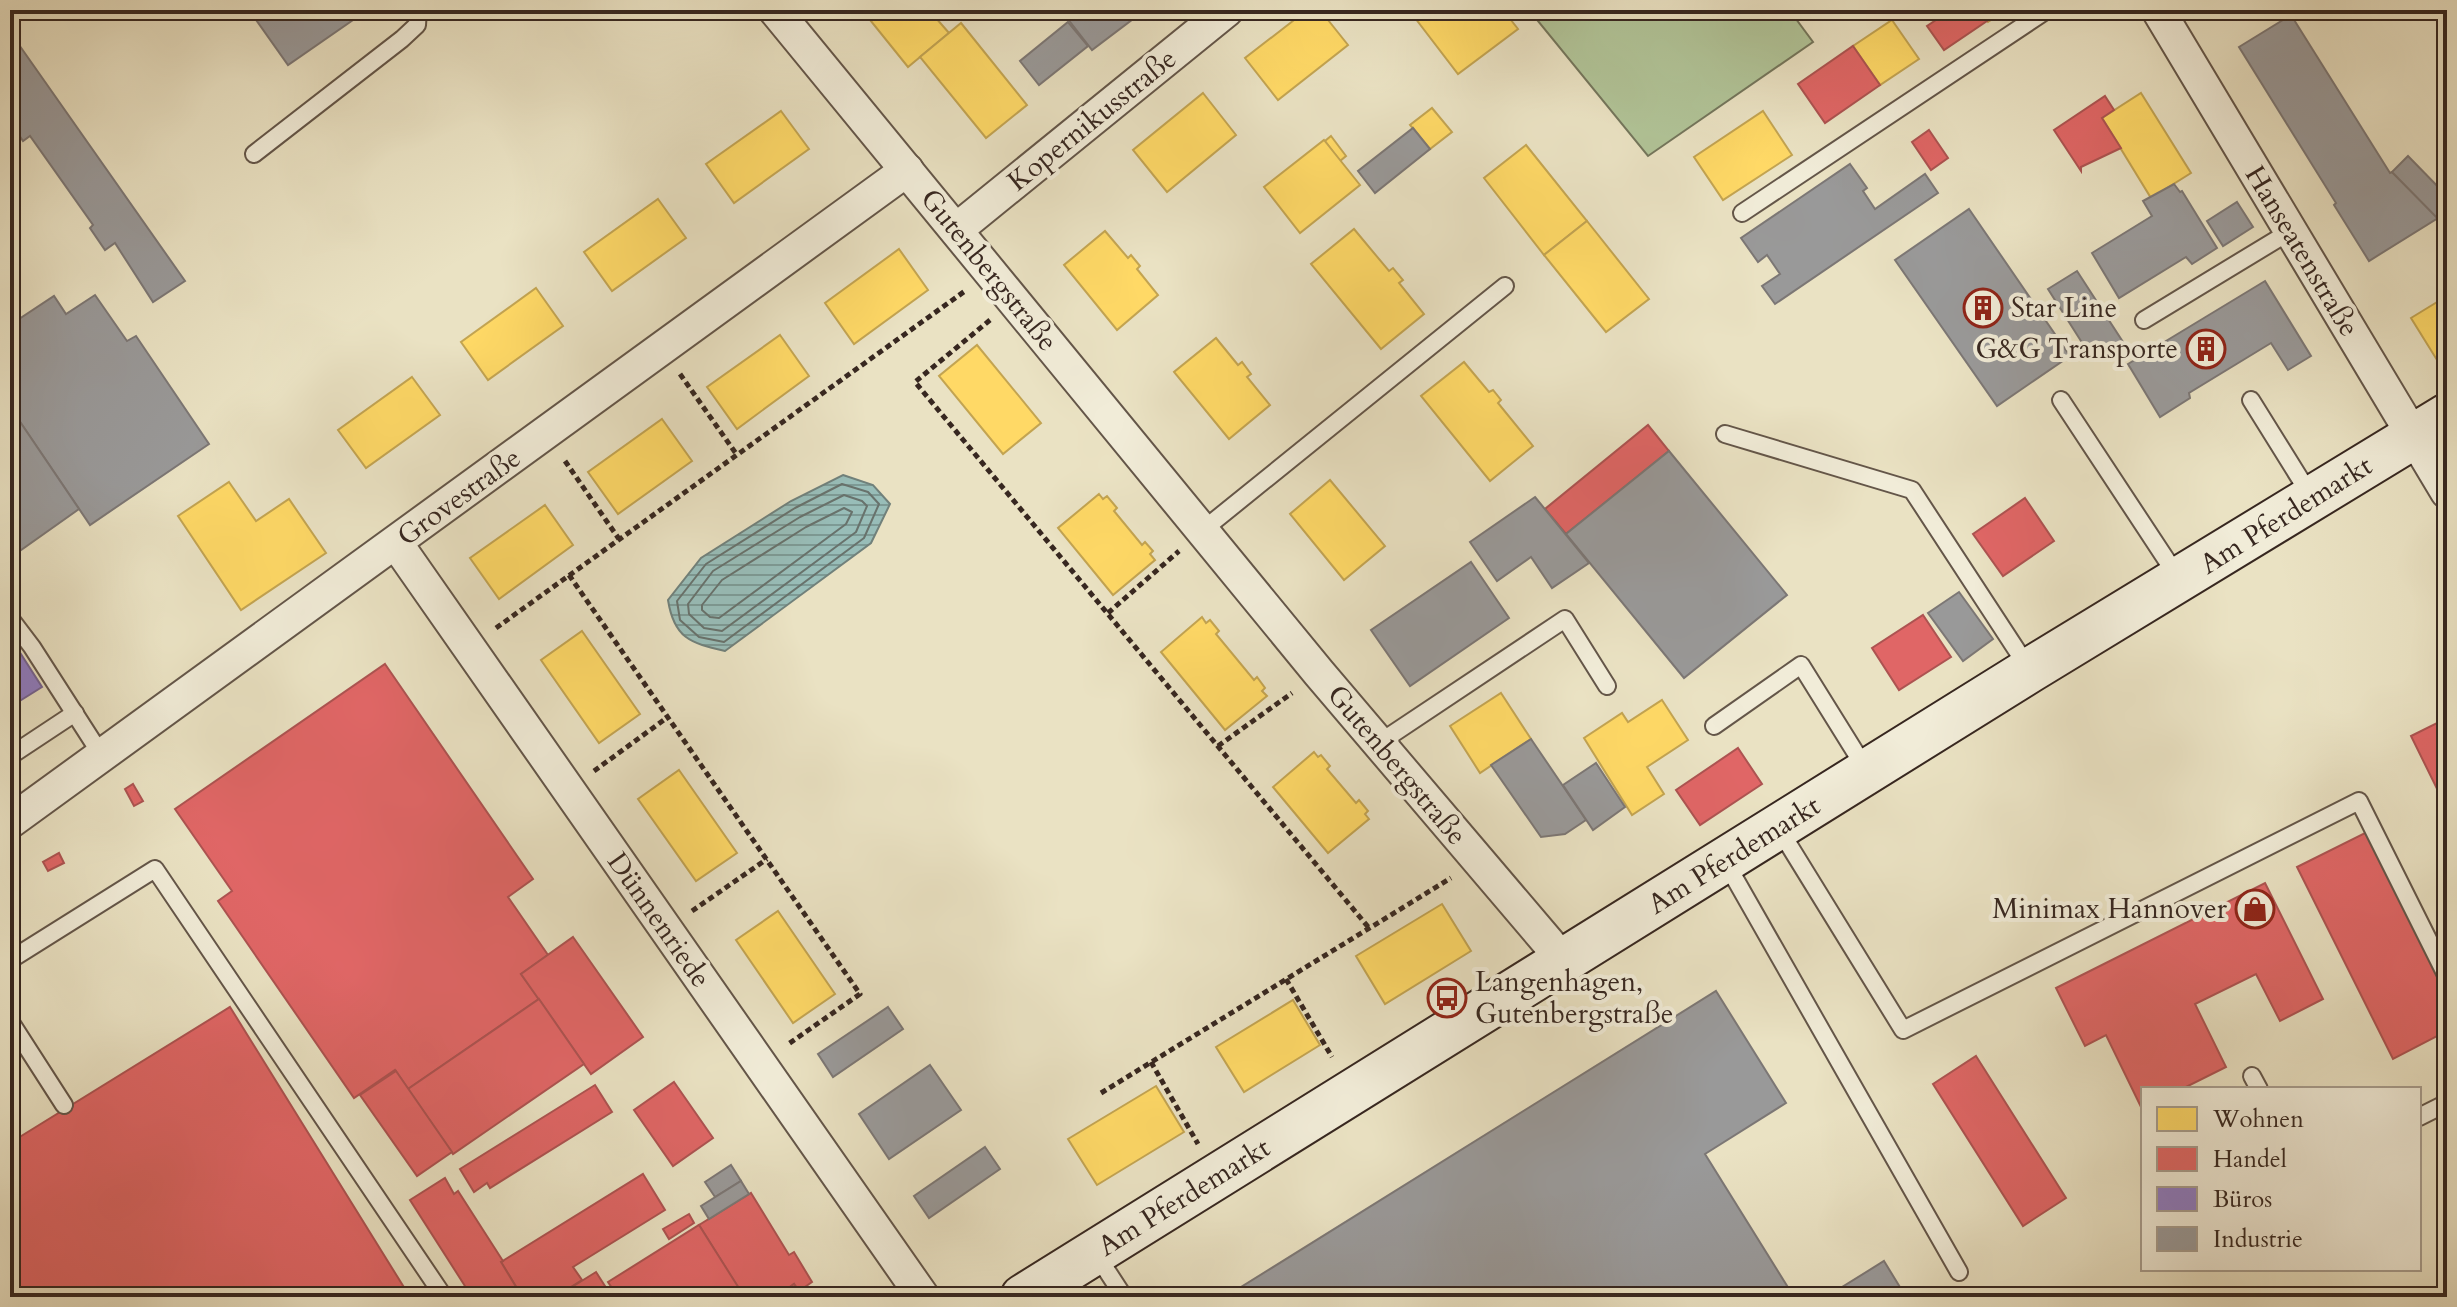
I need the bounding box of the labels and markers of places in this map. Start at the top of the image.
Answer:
building icon: Star Line [1962,287,2004,329]
place label: Star Line [2011,289,2117,327]
building icon: G&G Transporte [2185,328,2227,370]
place label: G&G Transporte [1975,330,2178,368]
shop icon: Minimax Hannover [2234,888,2276,930]
place label: Minimax Hannover [1992,890,2228,928]
place label: Langenhagen, Gutenbergstraße [1475,963,1674,1033]
bus stop icon: Langenhagen, Gutenbergstraße [1426,977,1468,1019]

